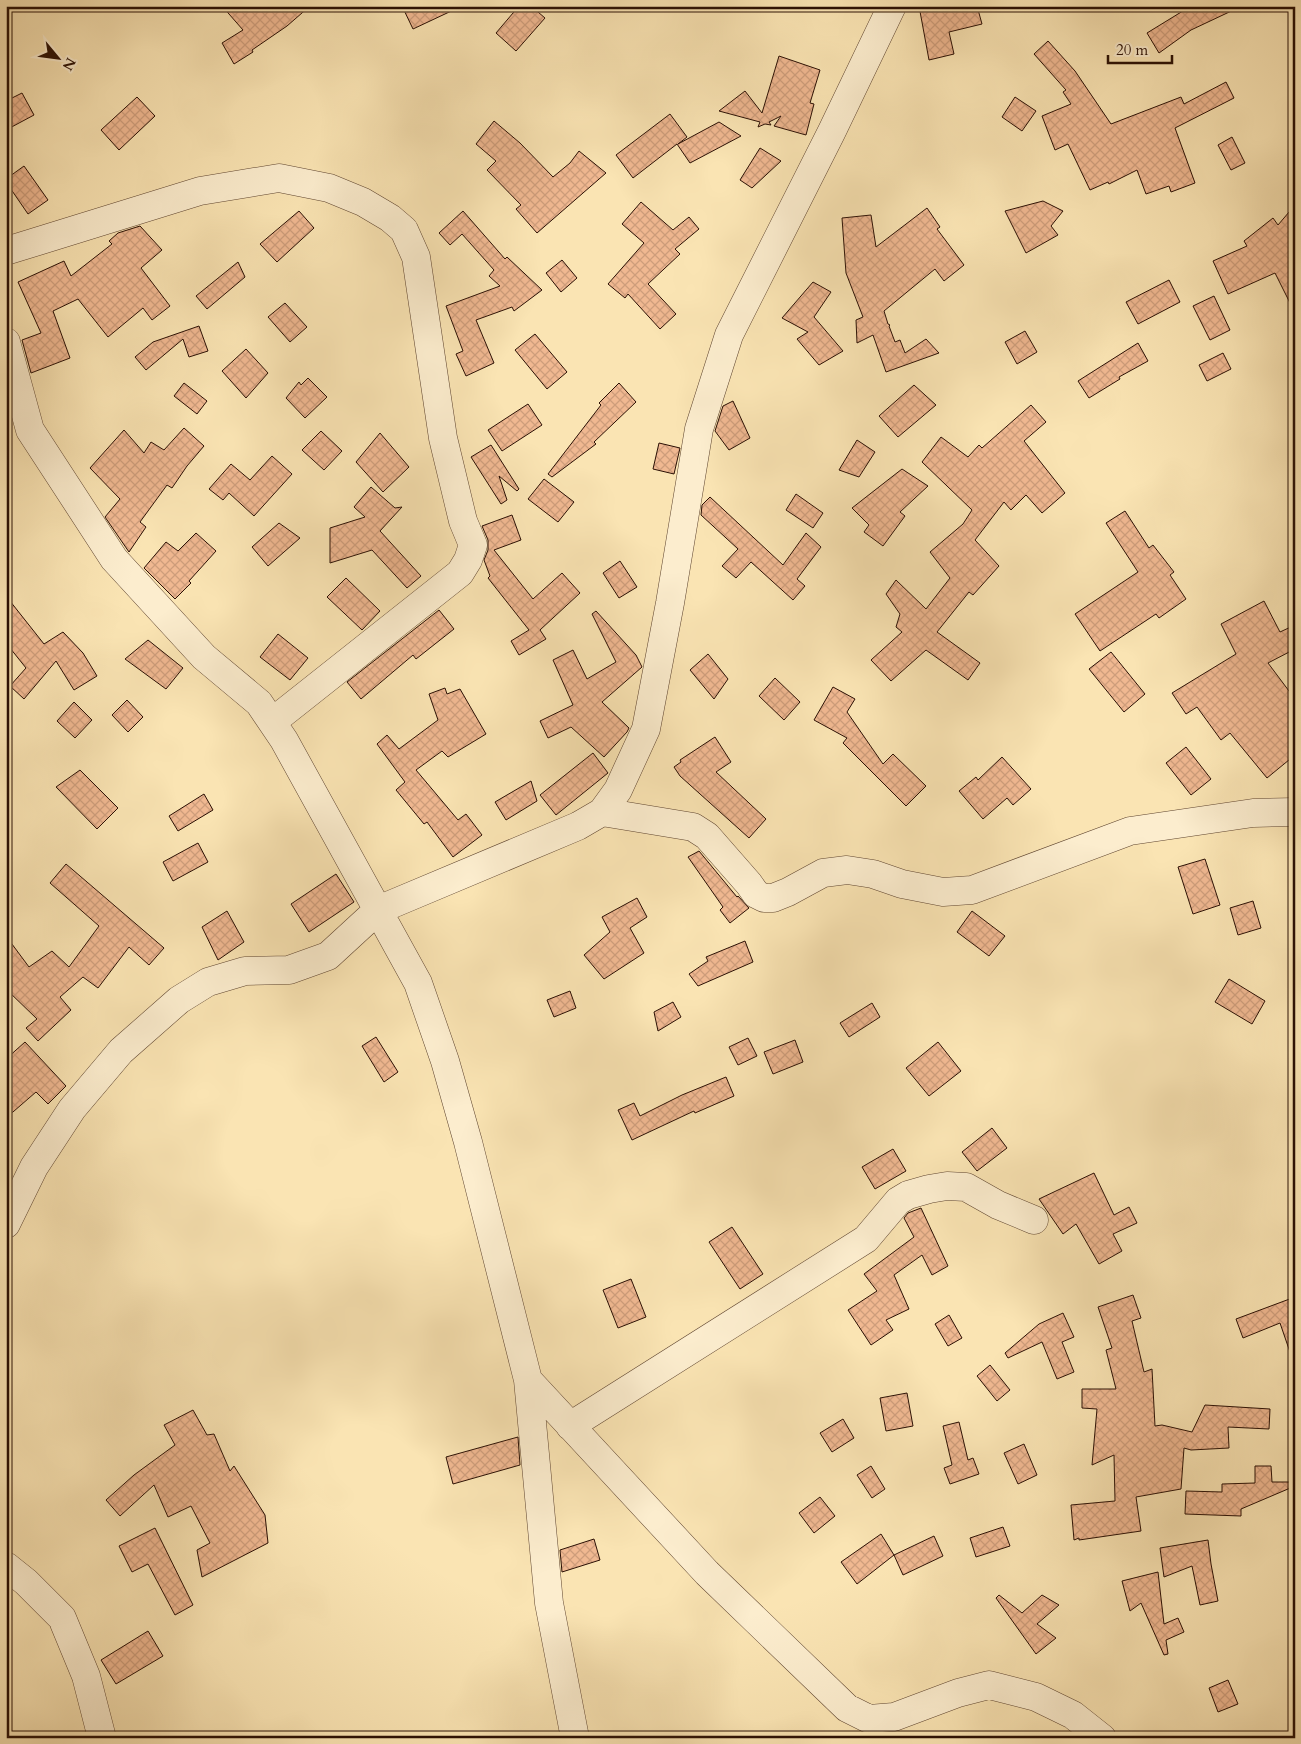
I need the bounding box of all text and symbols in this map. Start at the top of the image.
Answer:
north arrow [32,32,82,82]
scale bar [1108,32,1172,64]
text: 20 m [1116,40,1148,60]
text: N [58,54,80,74]

